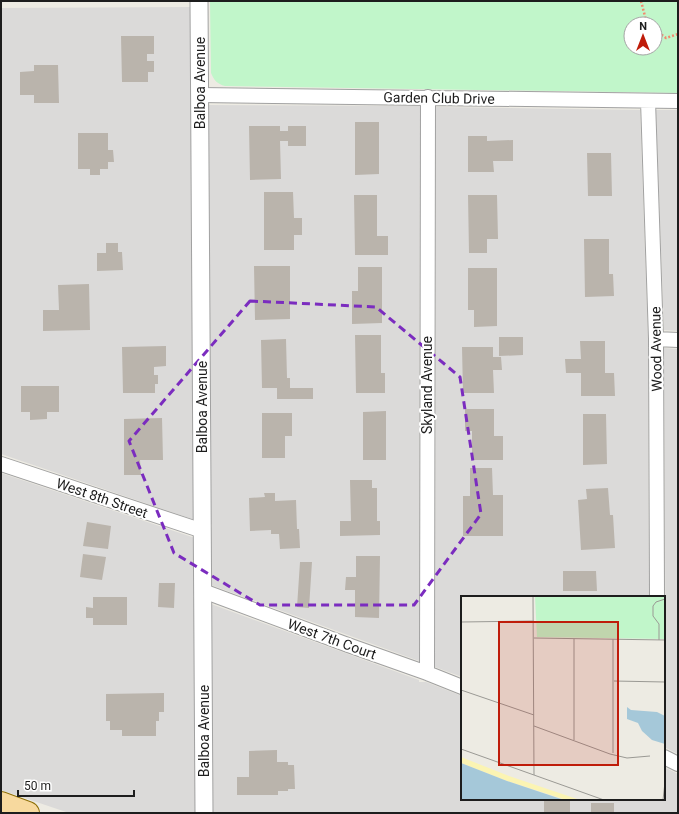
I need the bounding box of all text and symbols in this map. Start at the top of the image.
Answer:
north arrow [623,16,663,56]
text: N [639,20,647,33]
street label: Balboa Avenue [192,37,208,129]
street label: Garden Club Drive [383,89,495,107]
street label: Wood Avenue [647,306,665,392]
street label: Skyland Avenue [419,336,435,434]
street label: Balboa Avenue [194,361,210,453]
street label: West 8th Street [54,475,150,521]
inset map [461,596,665,800]
street label: West 7th Court [286,616,379,663]
street label: Balboa Avenue [196,685,212,777]
scale bar [18,772,134,798]
text: 50 m [24,779,51,793]

